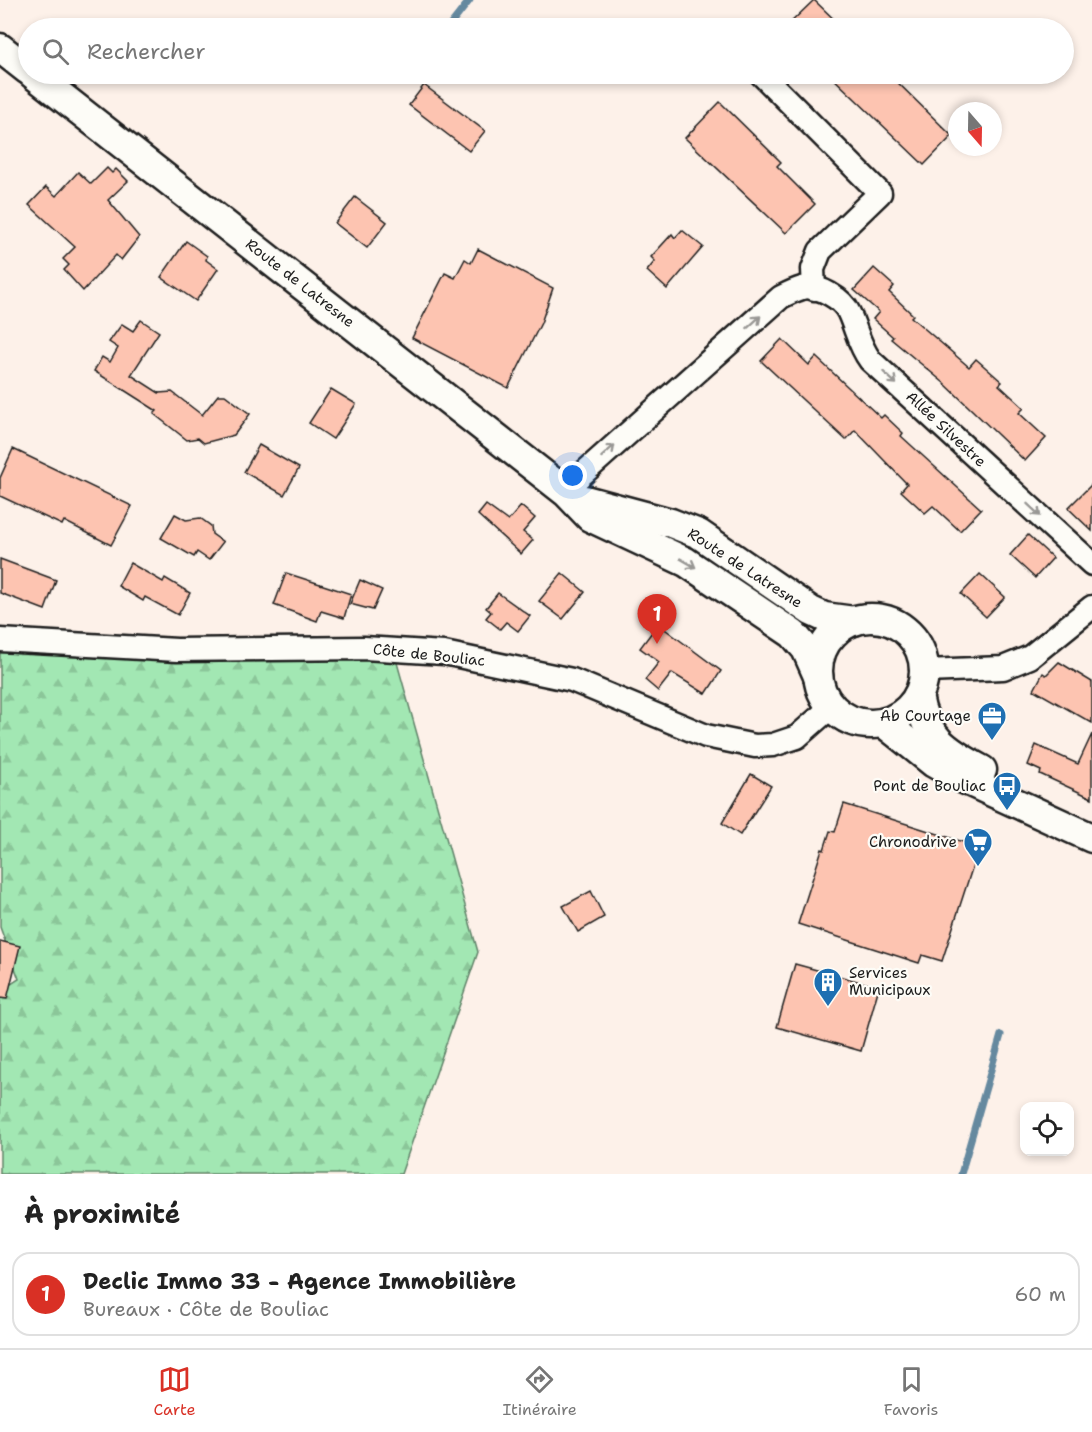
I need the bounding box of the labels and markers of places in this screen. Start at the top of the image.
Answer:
pin: 1 [638,594,676,644]
office icon: Ab Courtage [976,700,1008,742]
place label: Ab Courtage [880,706,971,726]
bus stop icon: Pont de Bouliac [991,770,1023,812]
place label: Pont de Bouliac [873,776,986,796]
supermarket icon: Chronodrive [962,826,994,868]
place label: Chronodrive [869,832,957,852]
place label: Services Municipaux [849,963,931,1000]
building icon: Services Municipaux [812,966,844,1008]

